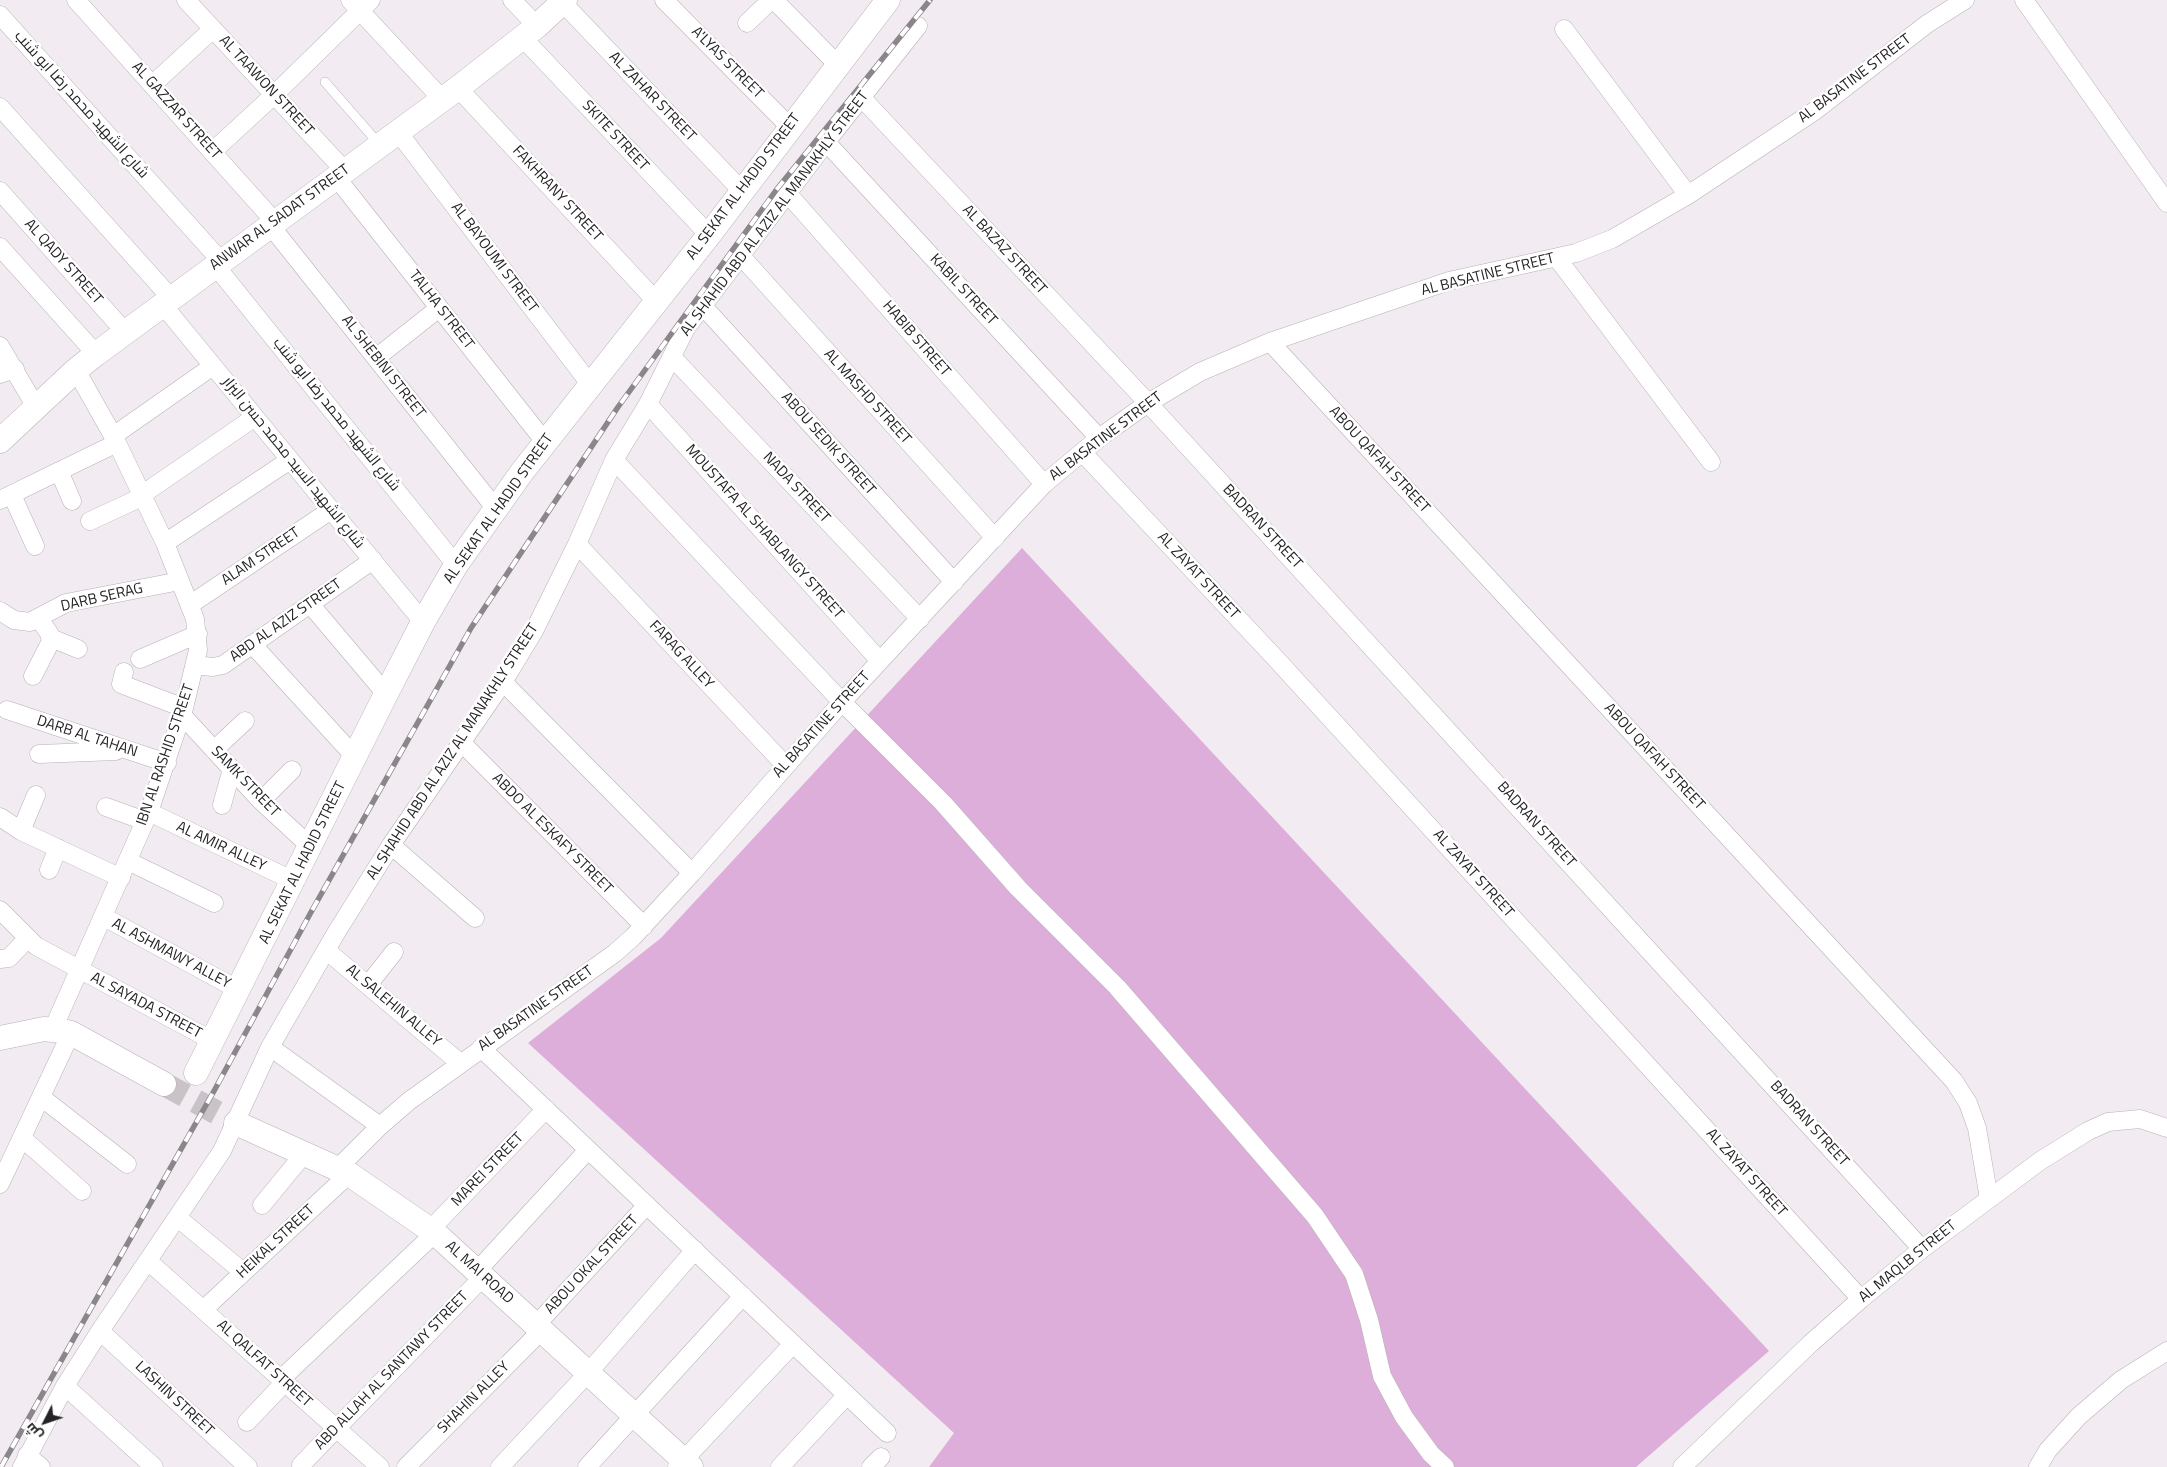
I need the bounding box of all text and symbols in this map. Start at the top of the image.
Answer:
street label: A'LYAS STREET [687,23,767,103]
street label: شارع الشهيد محمد رضا ابو شنب [10,28,152,182]
street label: AL BASATINE STREET [1795,31,1915,127]
street label: AL TAAWON STREET [215,32,317,140]
street label: AL ZAHAR STREET [605,48,699,146]
street label: AL GAZZAR STREET [128,59,224,163]
street label: AL SHAHID ABD AL AZIZ AL MANAKHLY STREET [677,88,873,340]
street label: SKITE STREET [578,97,652,175]
street label: AL SEKAT AL HADID STREET [683,110,805,264]
street label: FAKHRANY STREET [508,142,606,246]
street label: ANWAR AL SADAT STREET [207,161,353,275]
street label: AL BAYOUMI STREET [447,199,541,317]
street label: AL BAZAZ STREET [958,202,1050,298]
street label: AL QADY STREET [20,216,106,308]
street label: AL BASATINE STREET [1420,250,1556,300]
street label: KABIL STREET [926,251,1000,329]
street label: TALHA STREET [405,267,477,353]
street label: HABIB STREET [878,298,954,380]
street label: AL SHEBINI STREET [337,312,429,422]
street label: شارع الشهيد محمد رضا ابو شنب [269,335,403,495]
street label: AL MASHD STREET [820,346,914,448]
street label: شارع الشهيد السيد محمد حسن البزار [218,373,368,553]
street label: ABOU SEDIK STREET [777,389,879,499]
street label: AL BASATINE STREET [1046,389,1166,485]
street label: ABOU QAFAH STREET [1325,403,1433,517]
street label: AL SEKAT AL HADID STREET [440,431,558,587]
street label: MOUSTAFA AL SHABLANGY STREET [681,441,847,623]
street label: NADA STREET [759,449,833,527]
street label: BADRAN STREET [1218,481,1306,573]
street label: ALAM STREET [218,524,304,590]
street label: AL ZAYAT STREET [1153,529,1243,623]
street label: ABD AL AZIZ STREET [227,576,345,666]
street label: DARB SERAG [59,580,145,616]
street label: FARAG ALLEY [645,617,717,693]
street label: AL SHAHID ABD AL AZIZ AL MANAKHLY STREET [363,621,543,883]
street label: AL BASATINE STREET [770,668,874,782]
street label: IBN AL RASHID STREET [133,682,199,828]
street label: ABOU QAFAH STREET [1600,700,1708,814]
street label: DARB AL TAHAN [34,712,140,762]
street label: SAMK STREET [207,743,283,821]
street label: ABDO AL ESKAFY STREET [488,770,616,898]
street label: BADRAN STREET [1493,778,1579,872]
street label: AL SEKAT AL HADID STREET [256,779,350,947]
street label: AL AMIR ALLEY [173,818,269,876]
street label: AL ZAYAT STREET [1429,826,1517,922]
street label: AL ASHMAWY ALLEY [108,915,234,993]
street label: AL SALEHIN ALLEY [342,961,444,1051]
street label: AL BASATINE STREET [475,962,597,1056]
street label: AL SAYADA STREET [87,969,205,1043]
street label: BADRAN STREET [1766,1077,1852,1171]
street label: AL ZAYAT STREET [1702,1125,1790,1221]
street label: MAREI STREET [448,1129,528,1211]
street label: HEIKAL STREET [233,1201,319,1283]
street label: ABOU OKAL STREET [542,1212,642,1318]
street label: AL MAQLB STREET [1856,1217,1960,1307]
street label: AL MAI ROAD [441,1238,517,1308]
street label: ABD ALLAH AL SANTAWY STREET [311,1288,473,1454]
street label: AL QALFAT STREET [213,1317,315,1411]
street label: LASHIN STREET [131,1358,217,1440]
street label: SHAHIN ALLEY [434,1358,514,1438]
north arrow [20,1397,70,1447]
text: ش [19,1418,47,1446]

